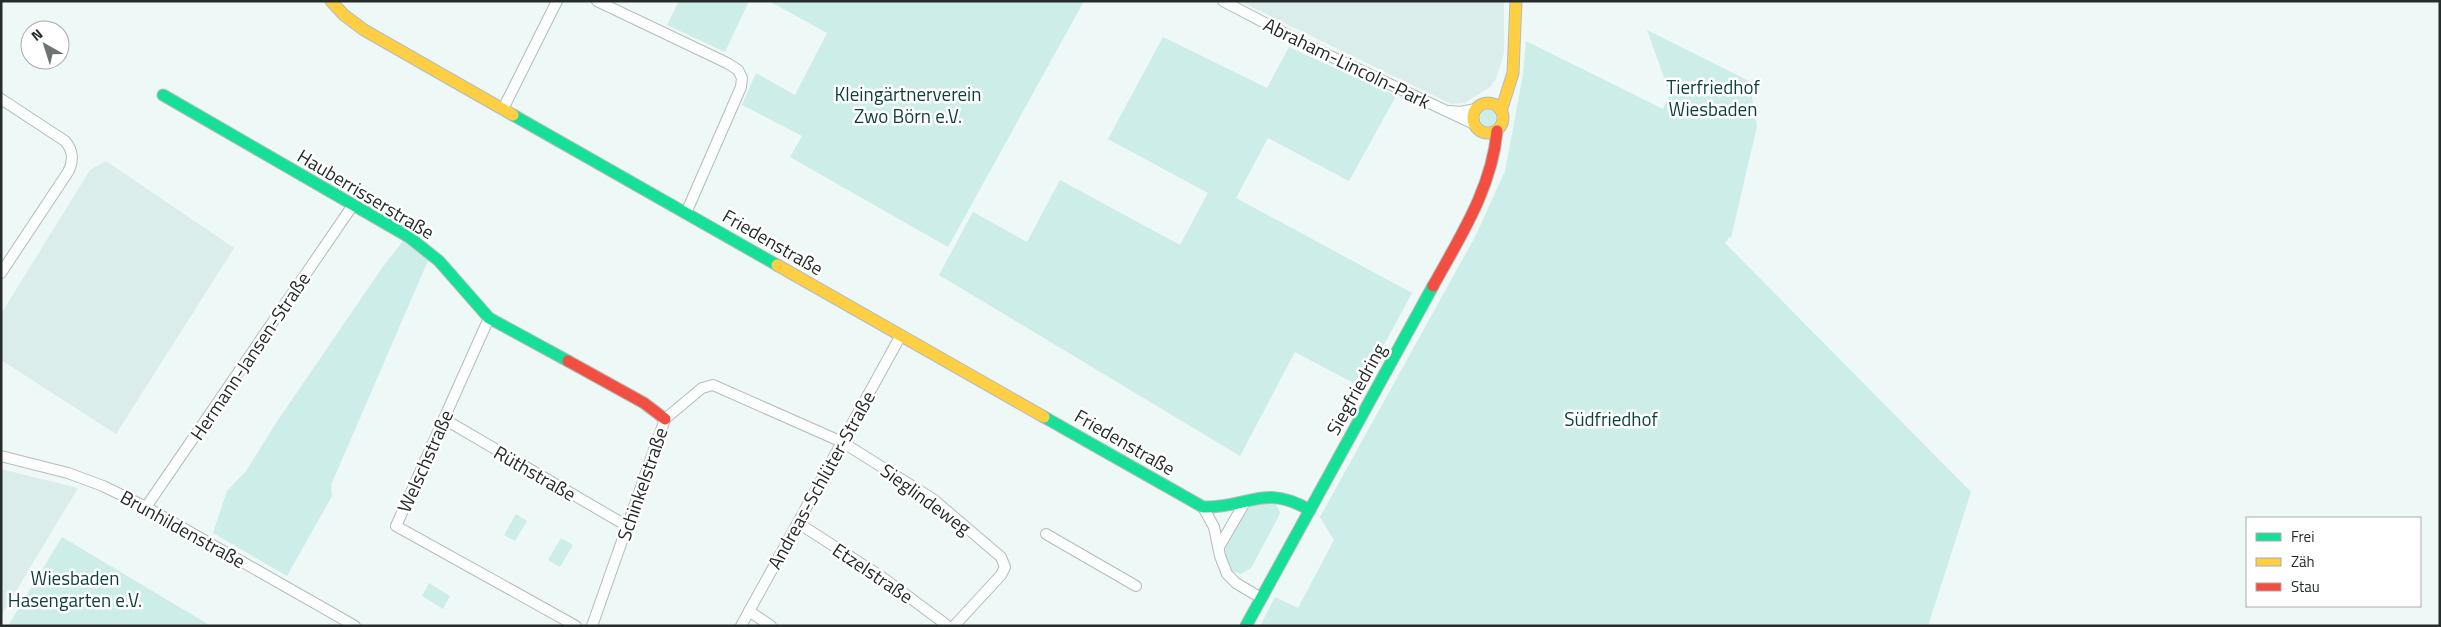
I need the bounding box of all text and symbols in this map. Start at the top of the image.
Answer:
street label: Abraham-Lincoln-Park [1259,10,1435,116]
north arrow [20,20,70,70]
text: N [26,23,47,46]
park label: Tierfriedhof Wiesbaden [1666,72,1760,123]
park label: Kleingärtnerverein Zwo Börn e.V. [835,79,981,130]
street label: Hauberrisserstraße [292,141,440,246]
street label: Friedenstraße [718,201,829,282]
street label: Hermann-Jansen-Straße [182,266,317,446]
street label: Siegfriedring [1318,337,1393,440]
street label: Andreas-Schlüter-Straße [759,385,882,574]
street label: Friedenstraße [1070,401,1181,482]
park label: Südfriedhof [1564,404,1659,433]
street label: Welschstraße [389,405,460,517]
street label: Schinkelstraße [609,423,674,544]
street label: Rüthstraße [489,437,582,508]
street label: Sieglindeweg [875,456,978,542]
street label: Brunhildenstraße [115,482,251,575]
legend [2246,517,2421,607]
text: Frei [2291,525,2314,548]
street label: Etzelstraße [827,535,919,610]
text: Zäh [2291,550,2315,573]
park label: Wiesbaden Hasengarten e.V. [8,563,142,614]
text: Stau [2291,575,2320,598]

